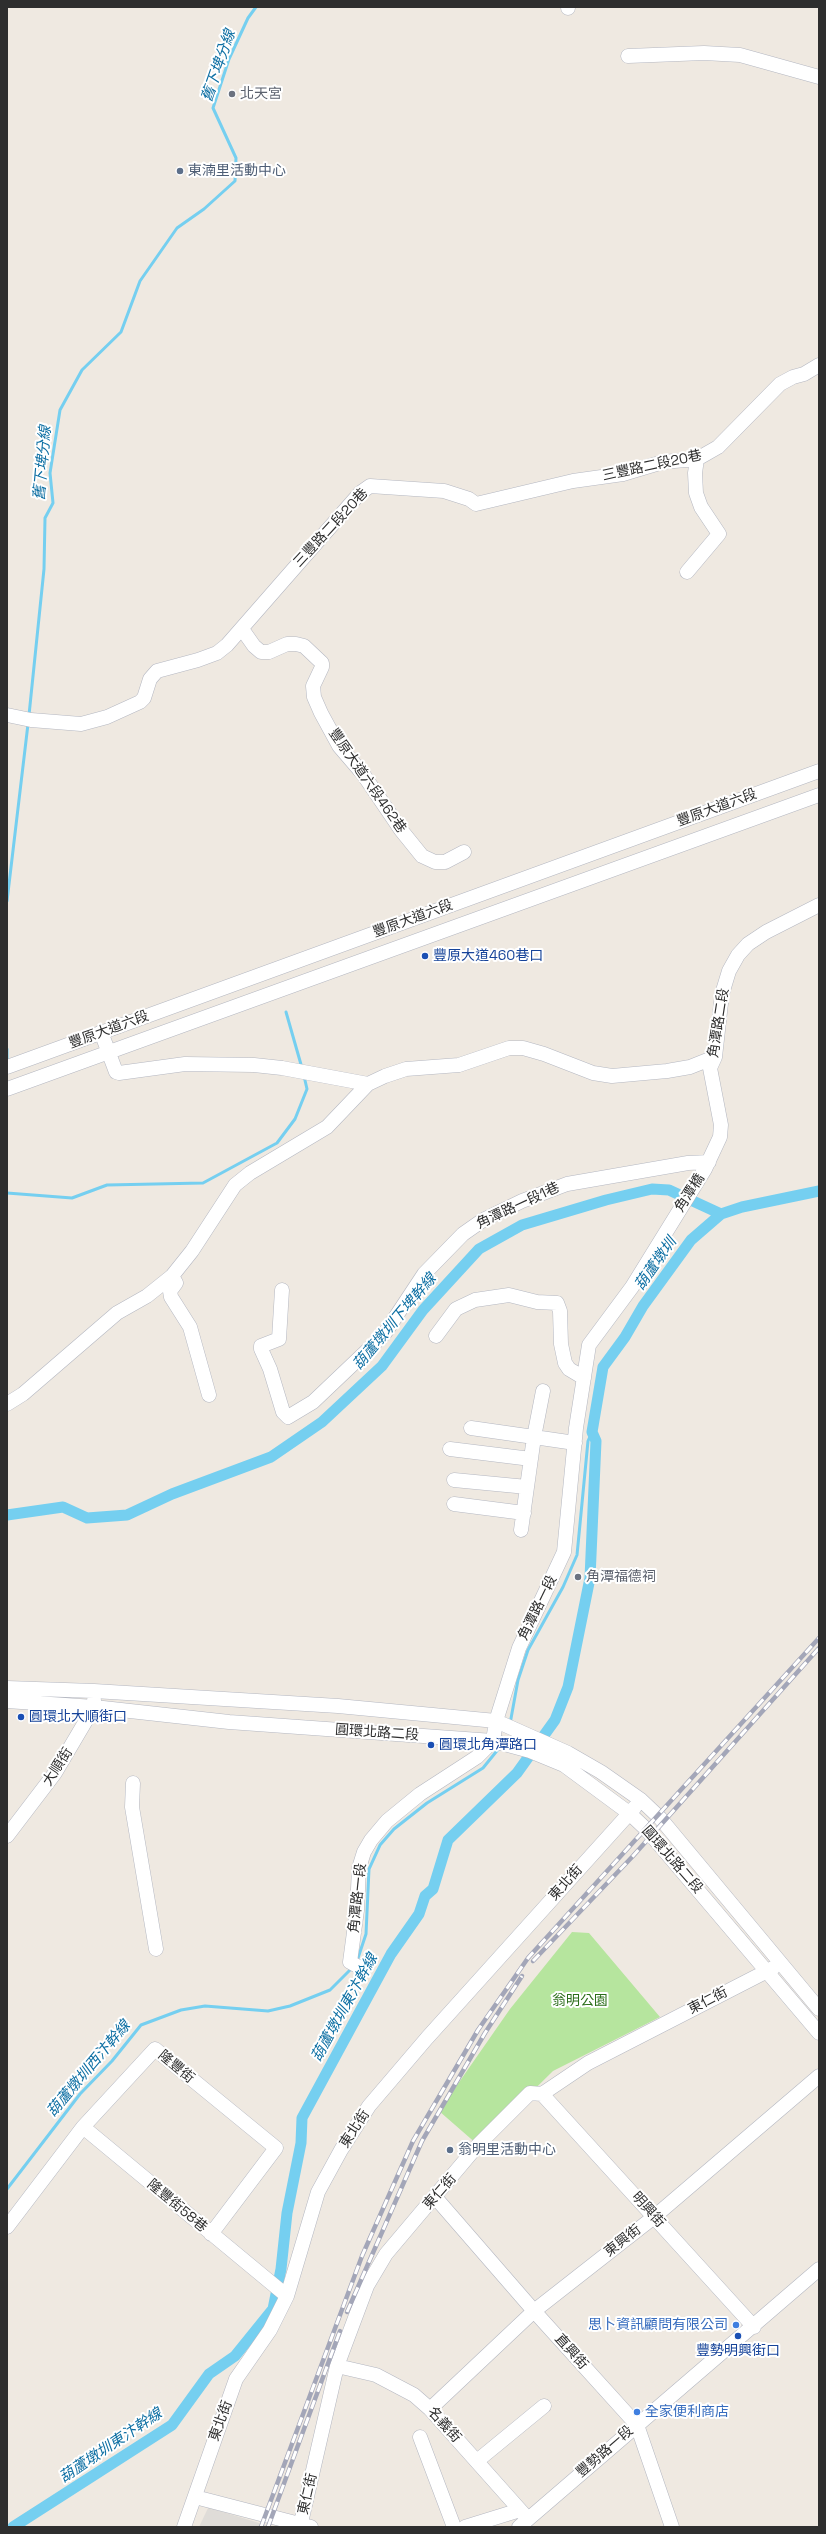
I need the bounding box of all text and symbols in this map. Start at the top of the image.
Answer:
water label: 舊下埤分線 [198,28,240,104]
place label: 北天宮 [240,86,282,102]
marker: 北天宮 [227,89,237,99]
place label: 東湳里活動中心 [188,163,286,179]
marker: 東湳里活動中心 [175,166,185,176]
water label: 舊下埤分線 [31,425,55,501]
street label: 三豐路二段20巷 [601,447,703,485]
street label: 三豐路二段20巷 [290,485,372,571]
street label: 豐原大道六段462巷 [325,726,409,836]
street label: 豐原大道六段 [675,786,759,830]
street label: 豐原大道六段 [371,897,455,941]
place label: 豐原大道460巷口 [433,948,543,964]
marker: 豐原大道460巷口 [420,951,430,961]
street label: 角潭路二段 [705,987,733,1059]
street label: 豐原大道六段 [67,1008,151,1052]
street label: 角潭橋 [672,1171,708,1215]
street label: 角潭路一段1巷 [474,1179,562,1233]
water label: 葫蘆墩圳 [631,1234,681,1294]
water label: 葫蘆墩圳下埤幹線 [350,1270,440,1374]
place label: 角潭福德祠 [586,1569,656,1585]
marker: 角潭福德祠 [573,1572,583,1582]
street label: 角潭路一段 [515,1573,561,1643]
place label: 圓環北大順街口 [29,1709,127,1725]
marker: 圓環北大順街口 [16,1712,26,1722]
street label: 圓環北路二段 [335,1722,419,1744]
place label: 圓環北角潭路口 [439,1737,537,1753]
marker: 圓環北角潭路口 [426,1740,436,1750]
street label: 大順街 [40,1745,76,1789]
street label: 圓環北路二段 [638,1823,706,1897]
street label: 角潭路一段 [346,1862,370,1934]
street label: 東北街 [546,1862,586,1904]
water label: 葫蘆墩圳東汴幹線 [308,1951,382,2065]
street label: 東仁街 [685,1984,731,2018]
park label: 翁明公園 [552,1993,608,2009]
water label: 葫蘆燉圳西汴幹線 [44,2017,134,2121]
street label: 隆豐街 [155,2047,197,2087]
street label: 東北街 [337,2107,373,2151]
place label: 翁明里活動中心 [458,2142,556,2158]
marker: 翁明里活動中心 [445,2145,455,2155]
street label: 東仁街 [420,2171,460,2213]
street label: 隆豐街58巷 [144,2176,210,2236]
street label: 明興街 [628,2189,668,2231]
street label: 東興街 [601,2221,645,2261]
place label: 思卜資訊顧問有限公司 [588,2317,728,2333]
marker: 思卜資訊顧問有限公司 [731,2320,741,2330]
street label: 直興街 [551,2331,591,2373]
marker: 豐勢明興街口 [733,2331,743,2341]
place label: 豐勢明興街口 [696,2343,780,2359]
street label: 東北街 [206,2398,236,2444]
street label: 名義街 [424,2404,464,2446]
place label: 全家便利商店 [645,2404,729,2420]
water label: 葫蘆墩圳東汴幹線 [56,2405,166,2487]
marker: 全家便利商店 [632,2407,642,2417]
street label: 豐勢路一段 [573,2423,637,2481]
street label: 東仁街 [295,2472,321,2516]

